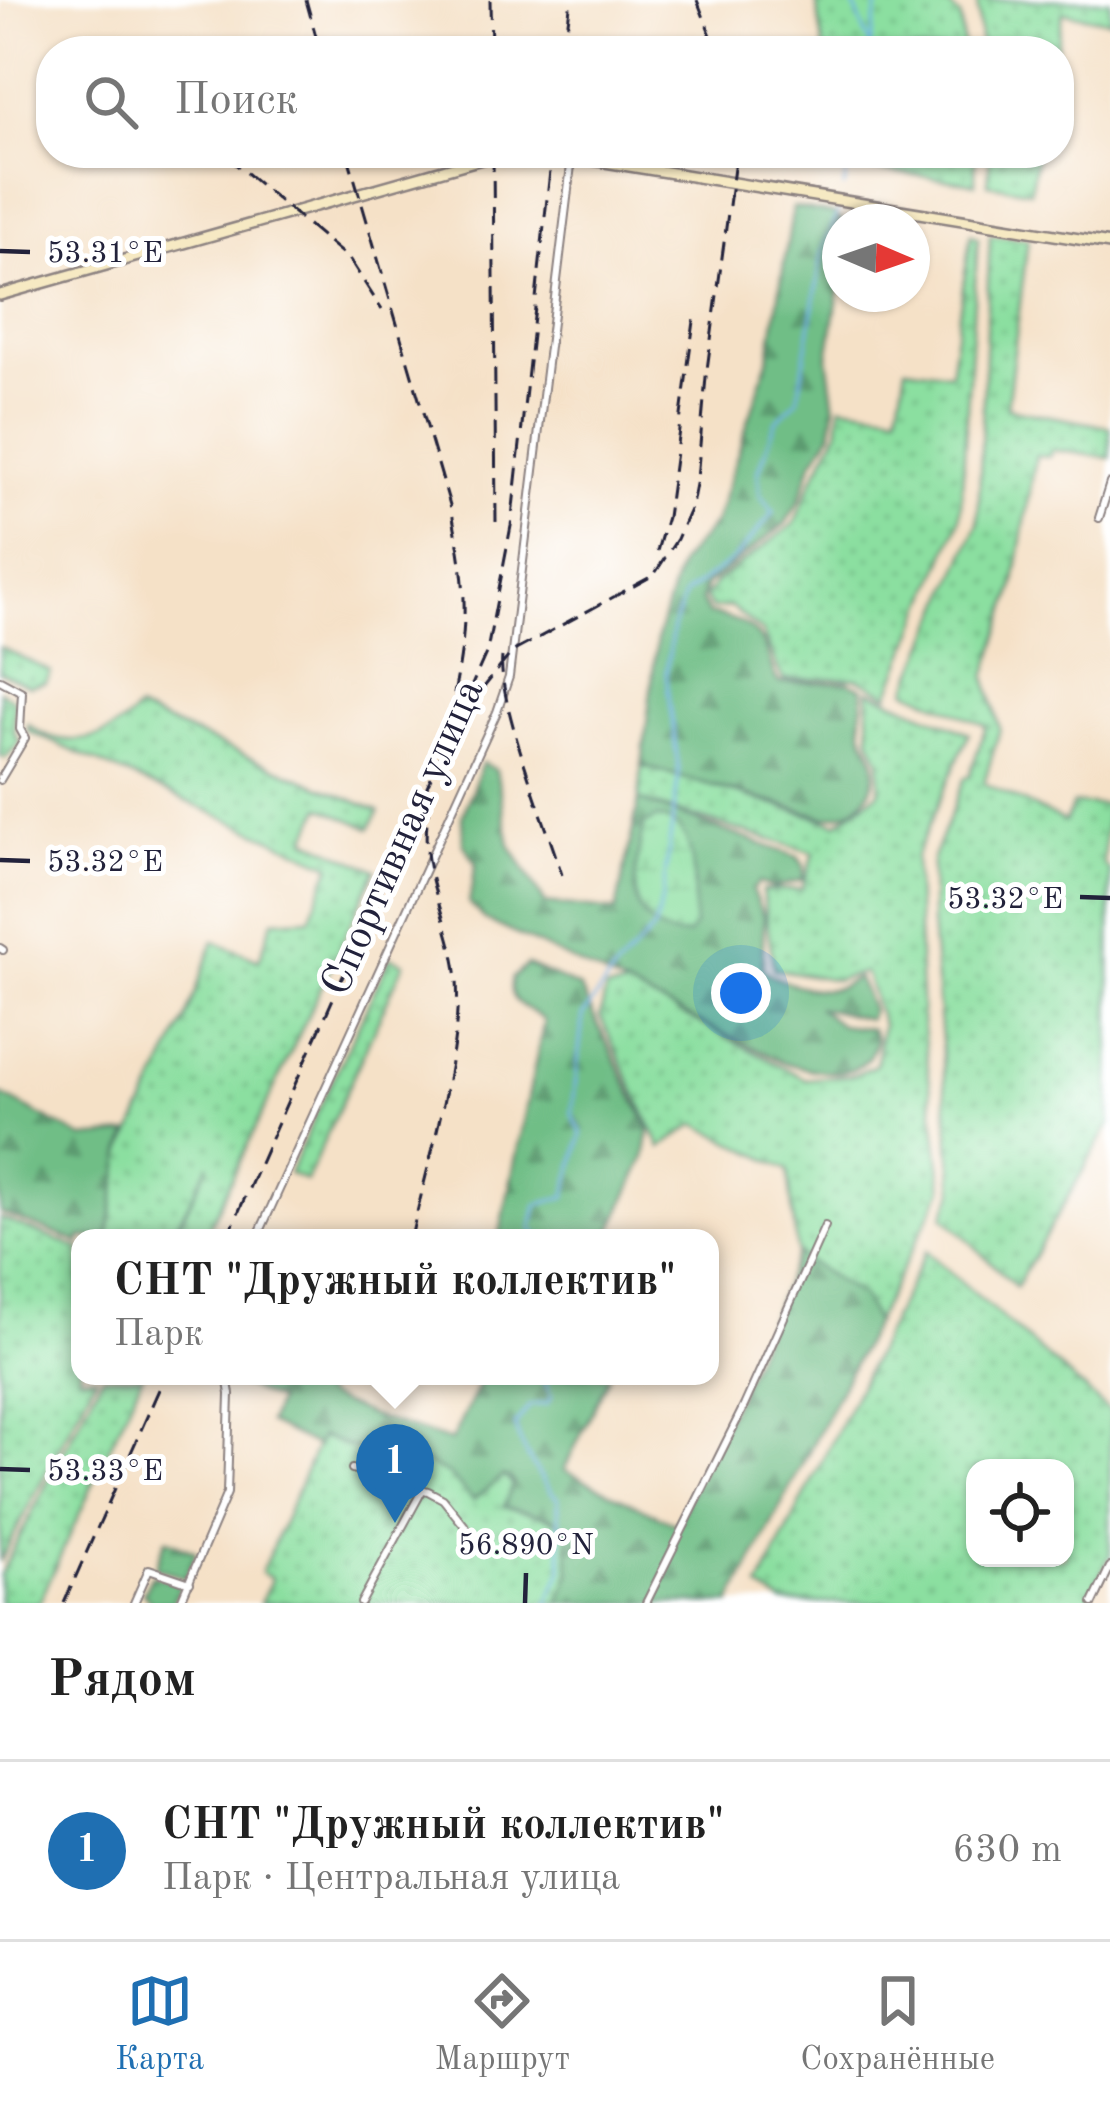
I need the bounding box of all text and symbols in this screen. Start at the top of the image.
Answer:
search box [36,36,1074,168]
icon: search [78,69,144,135]
text: Поиск [174,79,298,124]
north arrow [822,204,930,312]
text: 53.31°E [47,239,163,269]
street label: Спортивная улица [315,674,493,1002]
text: 53.32°E [47,848,163,878]
text: 53.32°E [947,885,1063,915]
your location [711,963,771,1023]
popup [71,1229,719,1385]
text: СНТ "Дружный коллектив" [114,1260,676,1305]
text: Парк [114,1315,204,1354]
pin: 1 [356,1424,434,1523]
text: 53.33°E [47,1457,163,1487]
map controls [966,1459,1074,1567]
button: locate [966,1459,1074,1567]
text: 56.890°N [458,1531,594,1561]
text: Рядом [48,1656,196,1707]
text: СНТ "Дружный коллектив" [162,1804,724,1849]
text: 1 [76,1831,98,1870]
text: 630 m [952,1831,1062,1870]
text: Парк · Центральная улица [162,1859,620,1898]
tab: Карта [115,1968,204,2081]
tab: Маршрут [435,1968,570,2081]
tab: Сохранённые [800,1968,995,2081]

